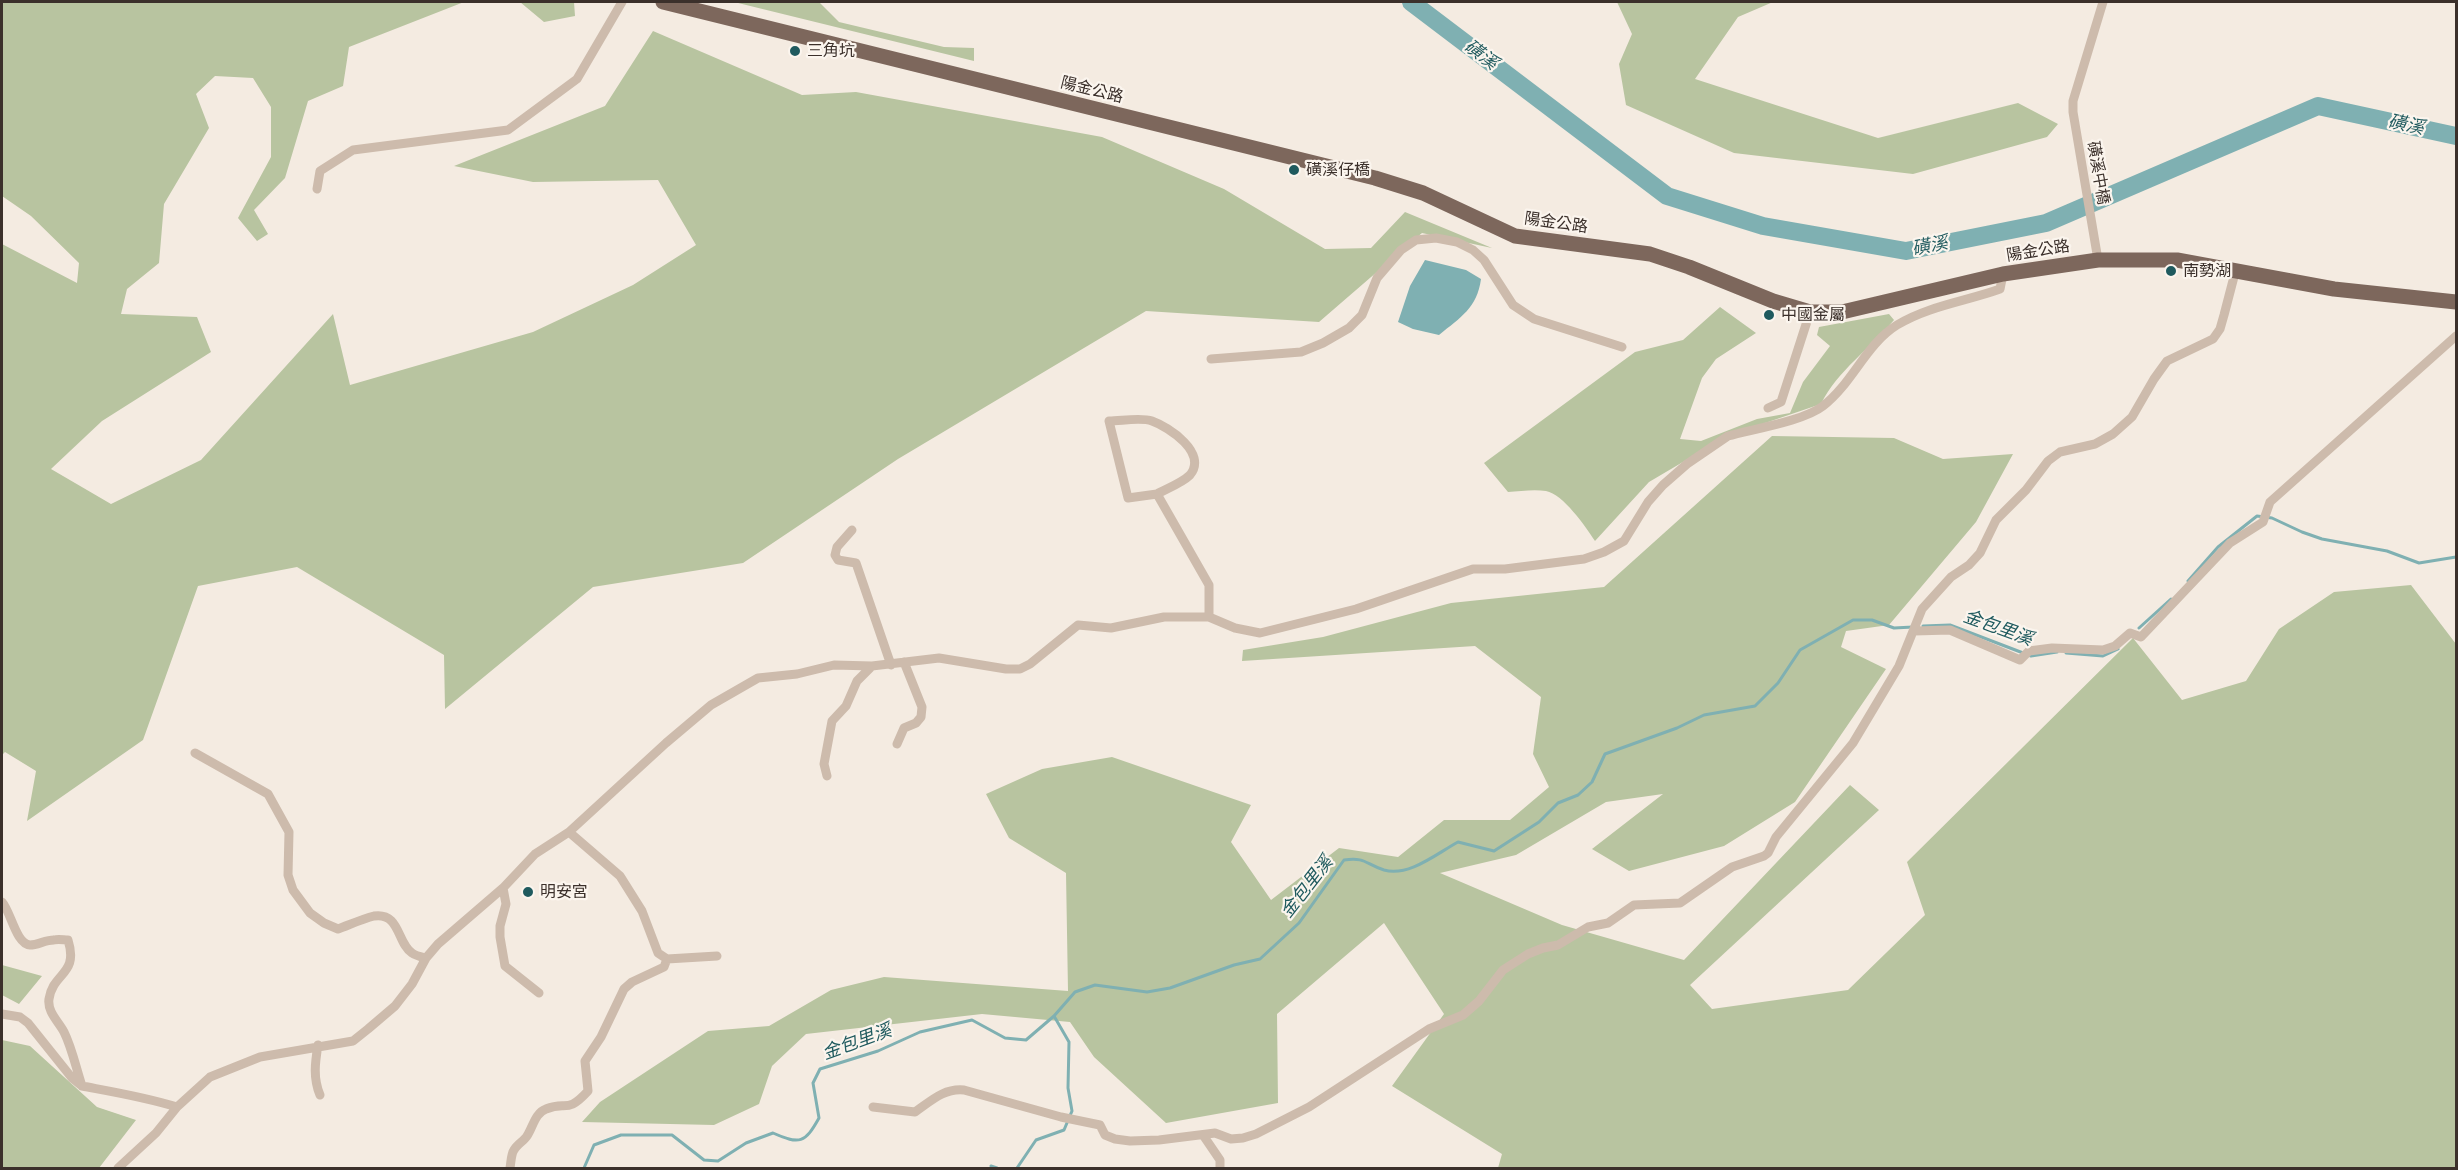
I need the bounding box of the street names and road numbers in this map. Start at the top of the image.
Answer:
street label: 陽金公路 [1059,73,1125,107]
street label: 磺溪中橋 [2083,140,2113,206]
street label: 陽金公路 [1523,209,1589,237]
street label: 陽金公路 [2005,237,2071,265]

